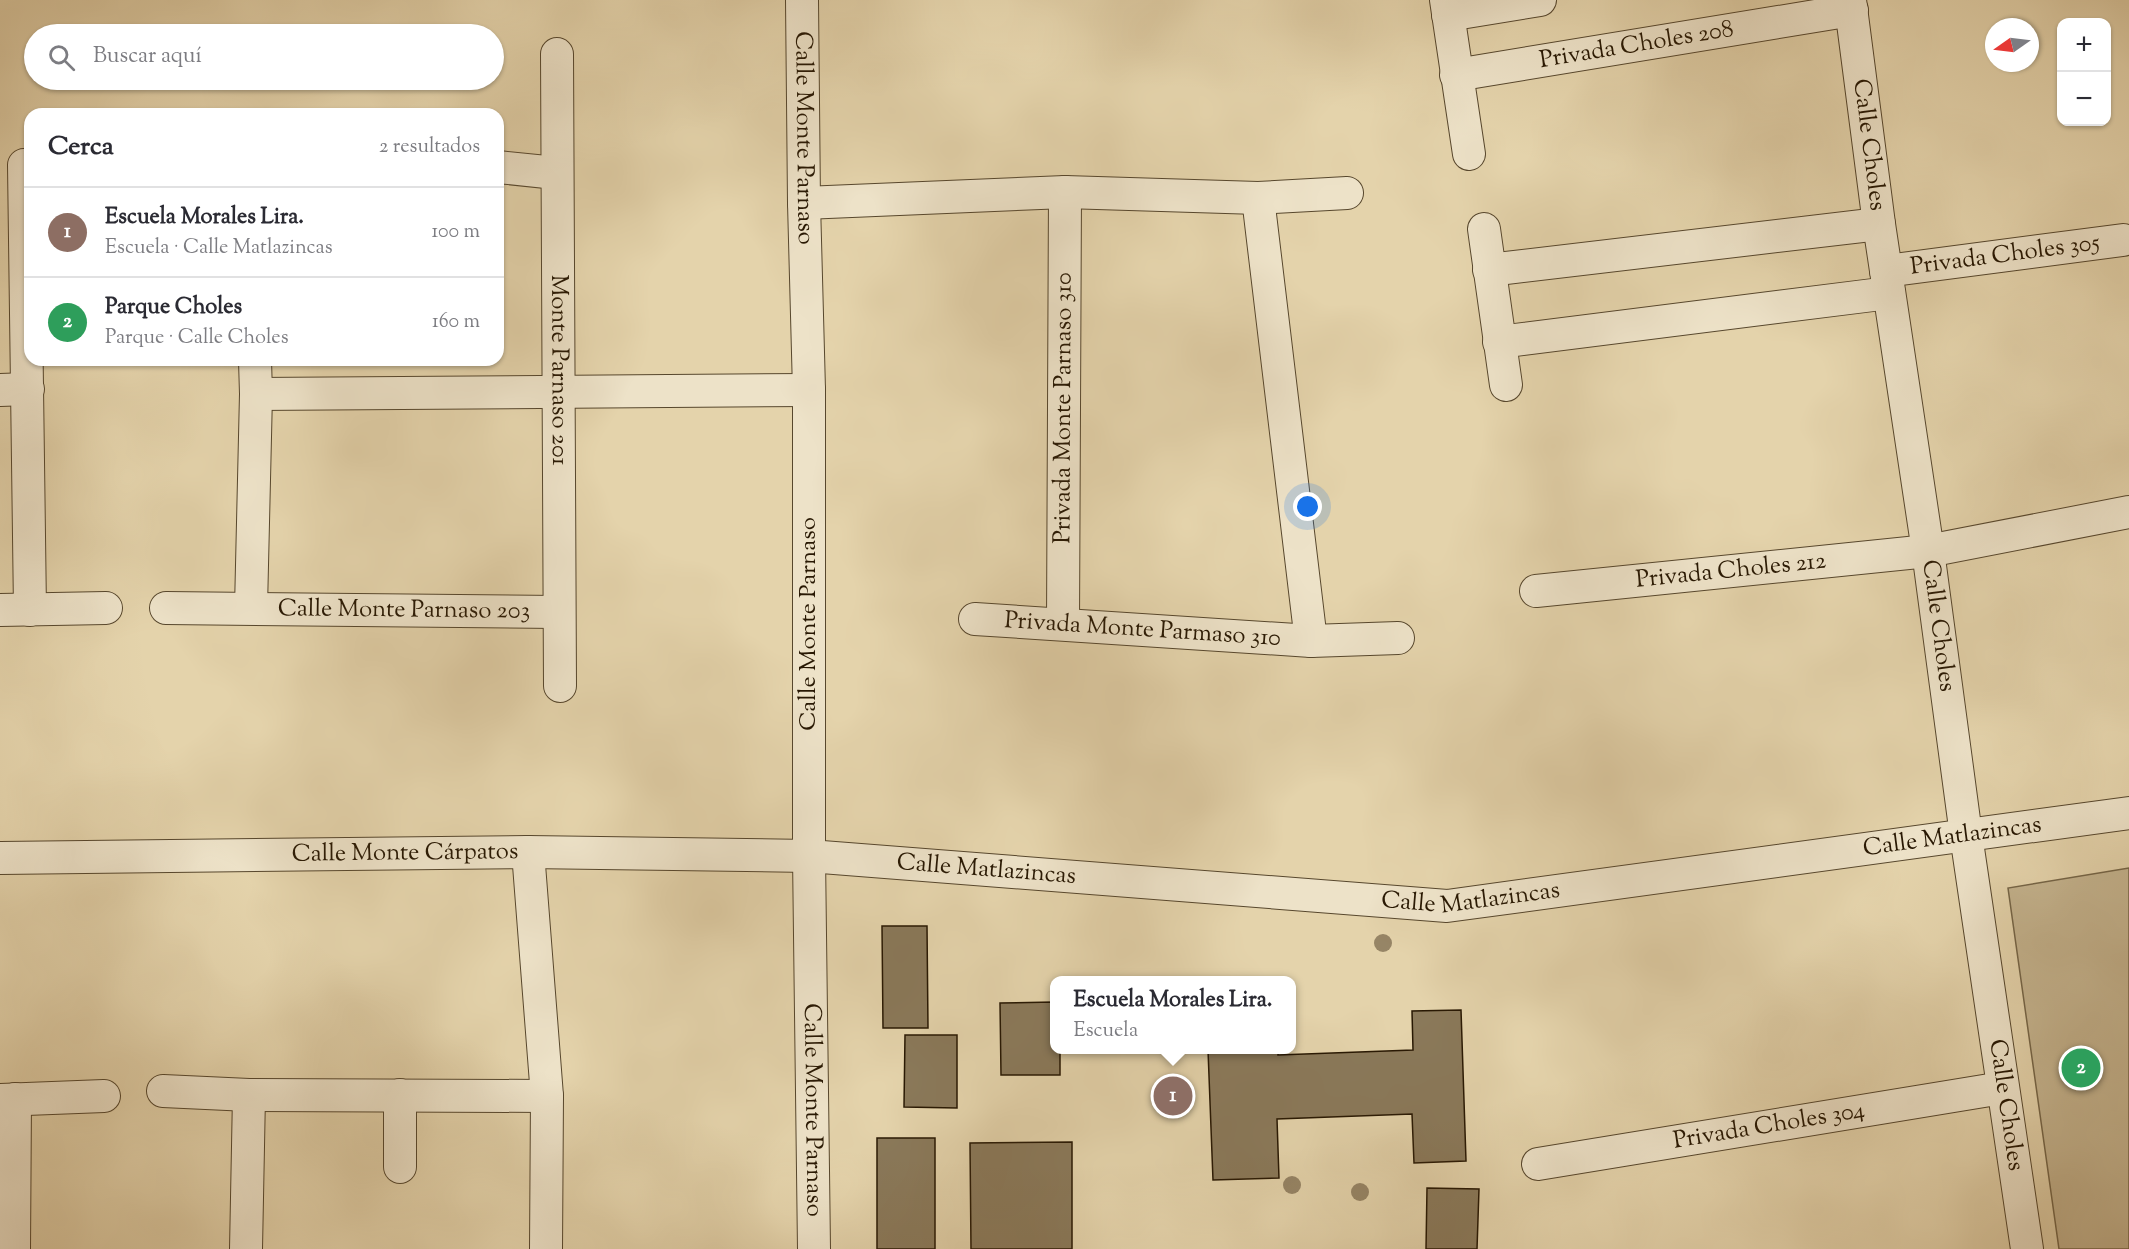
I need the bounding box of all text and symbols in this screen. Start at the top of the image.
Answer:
street label: Privada Choles 208 [1537,13,1736,78]
north arrow [1985,18,2039,72]
map controls [2057,18,2111,126]
button: + [2057,18,2111,72]
search box [24,24,504,90]
street label: Calle Monte Parnaso [785,31,822,245]
icon: search [45,41,78,74]
text: Buscar aquí [93,41,202,73]
button: − [2057,72,2111,126]
street label: Calle Choles [1843,77,1894,213]
text: Cerca [48,129,114,166]
text: 2 resultados [379,133,480,162]
text: Escuela Morales Lira. [105,202,304,234]
text: 1 [64,218,71,247]
text: 100 m [431,218,480,247]
street label: Privada Choles 305 [1908,226,2102,285]
text: Escuela · Calle Matlazincas [105,234,333,263]
street label: Privada Monte Parnaso 310 [1046,272,1082,544]
street label: Monte Parnaso 201 [541,274,576,466]
text: Parque Choles [105,292,242,324]
text: 2 [63,308,72,337]
text: 160 m [432,308,480,337]
text: Parque · Calle Choles [105,324,289,353]
your location [1293,492,1322,521]
street label: Calle Monte Parnaso [792,517,826,731]
street label: Privada Choles 212 [1634,544,1828,598]
street label: Calle Choles [1912,558,1964,694]
street label: Calle Monte Parnaso 203 [278,592,530,629]
street label: Privada Monte Parmaso 310 [1003,604,1282,656]
street label: Calle Matlazincas [1861,808,2044,866]
street label: Calle Monte Cárpatos [291,835,518,872]
street label: Calle Matlazincas [895,846,1077,894]
street label: Calle Matlazincas [1380,874,1562,924]
popup [1050,976,1296,1054]
text: Escuela Morales Lira. [1074,985,1272,1017]
street label: Calle Monte Parnaso [794,1003,831,1217]
text: Escuela [1074,1017,1138,1046]
street label: Calle Choles [1979,1037,2032,1173]
pin: 2 [2062,1046,2100,1090]
pin: 1 [1154,1074,1192,1118]
street label: Privada Choles 304 [1671,1094,1867,1159]

